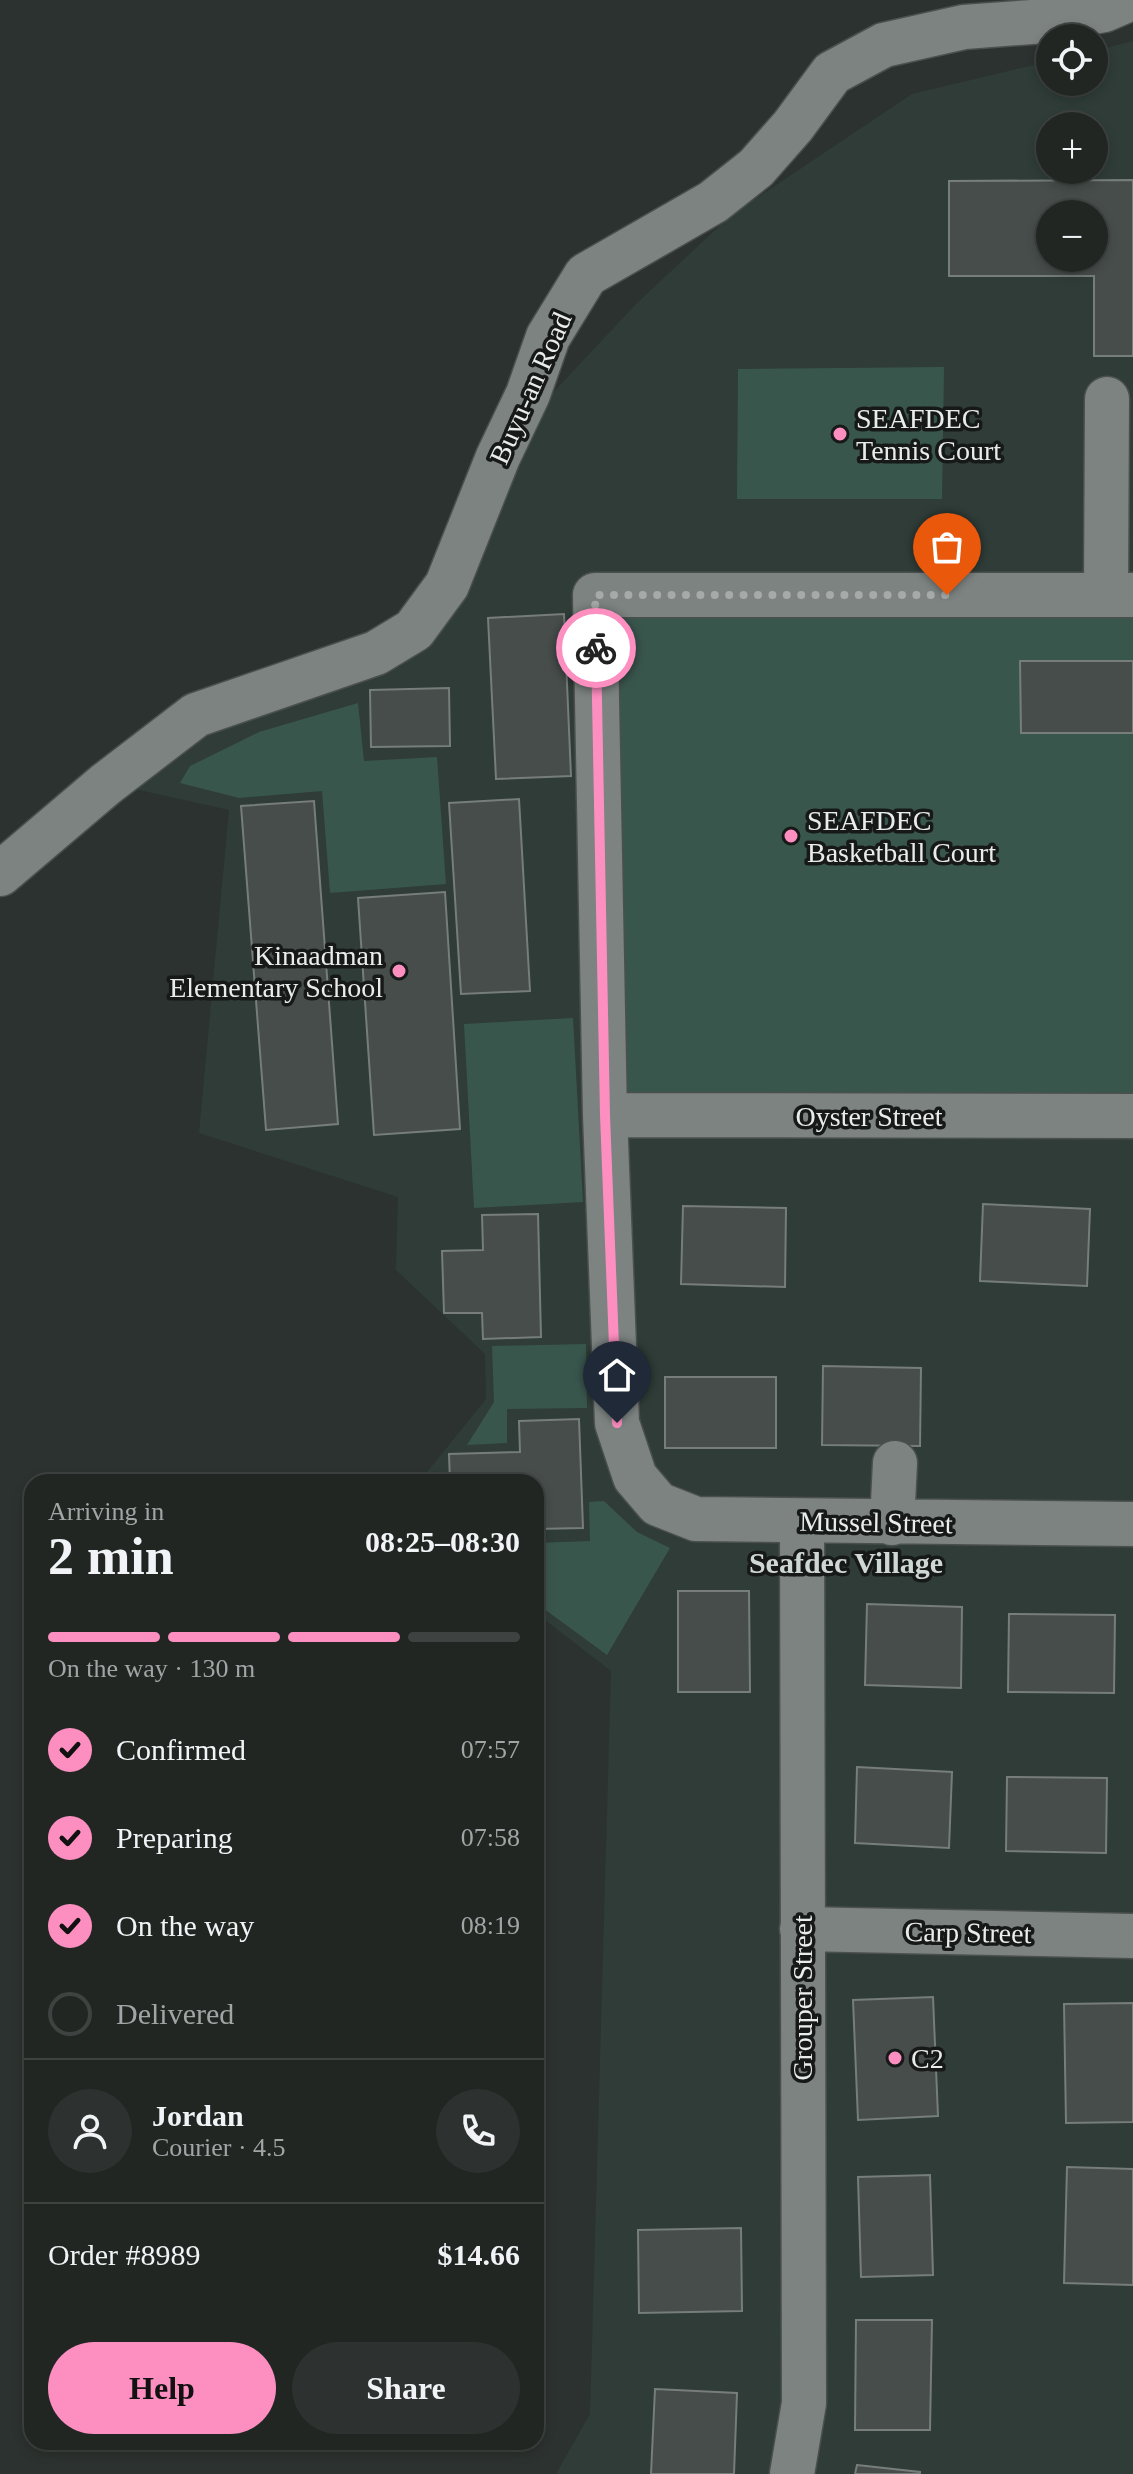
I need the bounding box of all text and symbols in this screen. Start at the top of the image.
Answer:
map controls [1036,24,1108,272]
button: locate [1036,24,1108,96]
button: + [1036,112,1108,184]
button: − [1036,200,1108,272]
street label: Buyu-an Road [483,308,578,469]
place label: SEAFDEC Tennis Court [856,403,1001,466]
marker: SEAFDEC Tennis Court [831,425,849,443]
pin [913,513,981,595]
icon: bag [925,525,969,569]
courier [556,608,636,688]
icon: bike [574,626,618,670]
place label: SEAFDEC Basketball Court [807,805,996,868]
marker: SEAFDEC Basketball Court [782,827,800,845]
place label: Kinaadman Elementary School [169,940,383,1003]
marker: Kinaadman Elementary School [390,962,408,980]
street label: Oyster Street [796,1101,943,1132]
pin [583,1341,651,1423]
icon: home [595,1353,639,1397]
text: Arriving in [48,1497,164,1526]
street label: Mussel Street [799,1506,953,1539]
text: 08:25–08:30 [365,1525,520,1558]
text: 2 min [48,1528,174,1585]
district label: Seafdec Village [749,1546,943,1579]
text: On the way · 130 m [48,1654,255,1683]
icon: check [48,1728,92,1772]
text: Confirmed [116,1733,246,1766]
text: 07:57 [461,1735,520,1764]
icon: check [48,1816,92,1860]
text: Preparing [116,1821,233,1854]
text: 07:58 [461,1823,520,1852]
icon: check [48,1904,92,1948]
text: On the way [116,1909,254,1942]
text: 08:19 [461,1911,520,1940]
street label: Grouper Street [787,1915,818,2081]
street label: Carp Street [904,1916,1032,1949]
text: Delivered [116,1997,234,2030]
place label: C2 [911,2043,944,2074]
marker: C2 [886,2049,904,2067]
button: person [48,2089,132,2173]
button: phone [436,2089,520,2173]
text: Jordan [152,2099,244,2132]
text: Courier · 4.5 [152,2133,286,2162]
text: Order #8989 [48,2238,200,2271]
text: $14.66 [438,2238,520,2271]
button: Help [48,2342,276,2434]
button: Share [292,2342,520,2434]

